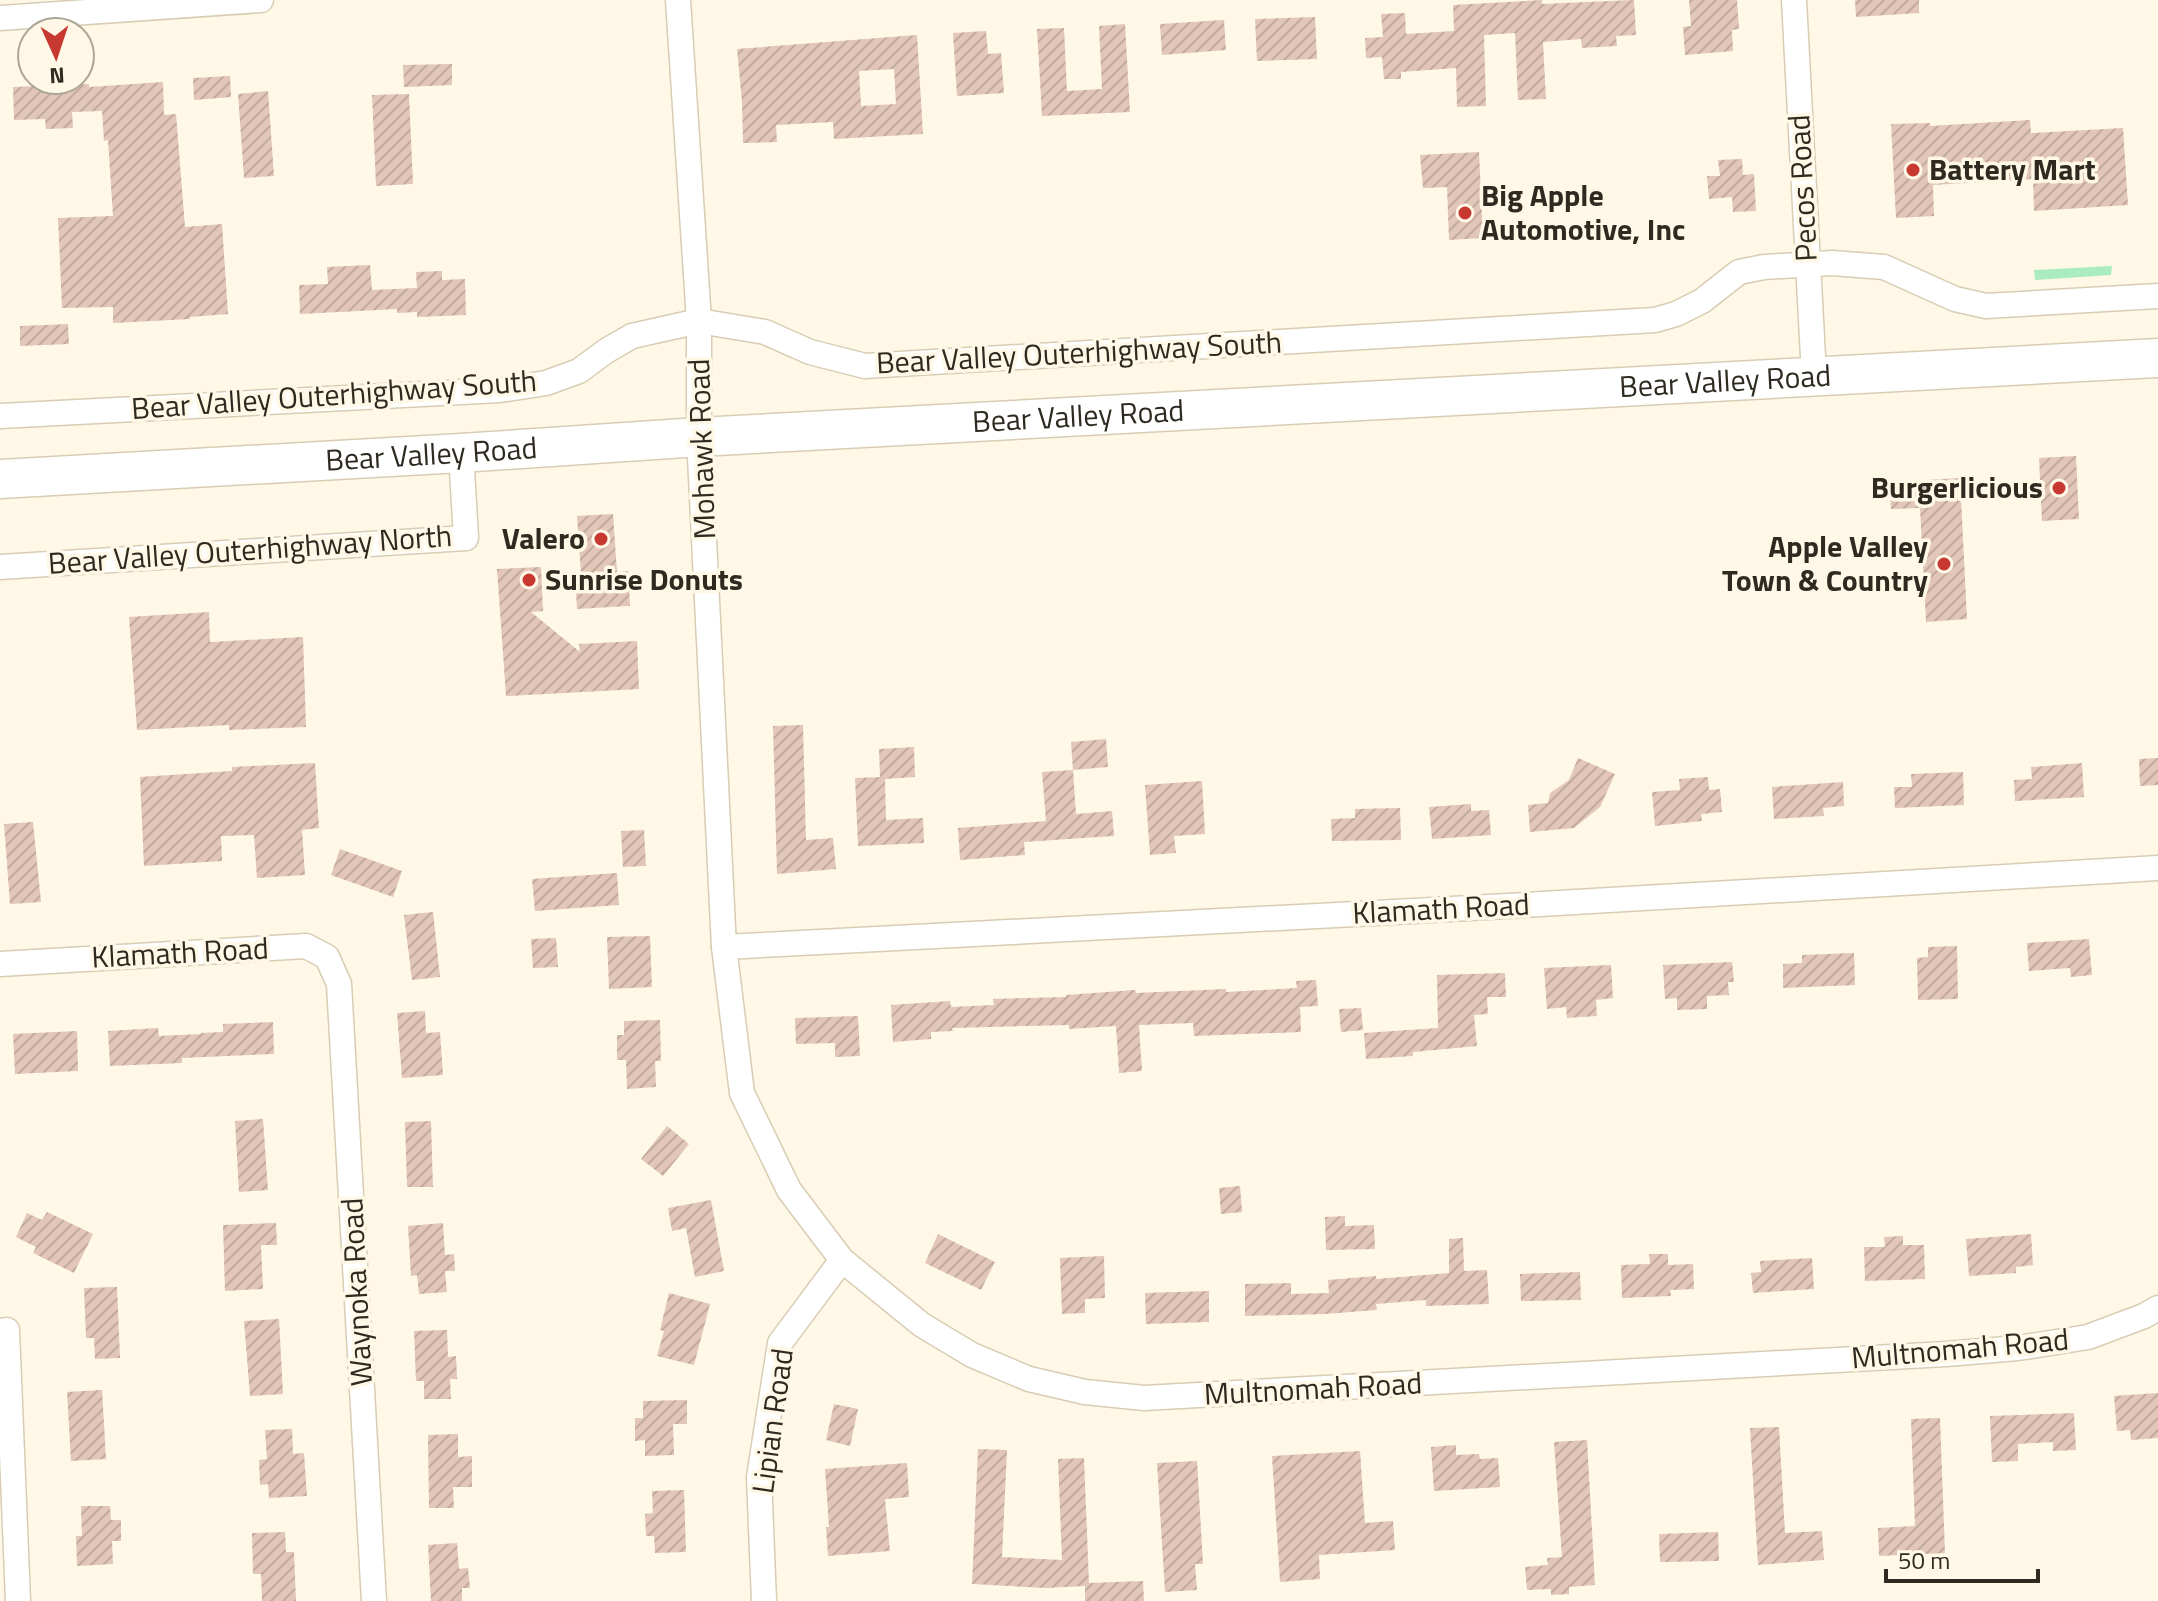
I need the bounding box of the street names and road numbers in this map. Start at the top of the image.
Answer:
street label: Pecos Road [1775,113,1829,263]
street label: Bear Valley Outerhighway South [875,318,1283,386]
street label: Bear Valley Road [1618,352,1832,409]
street label: Bear Valley Outerhighway South [130,357,538,431]
street label: Mohawk Road [675,358,727,540]
street label: Bear Valley Road [971,387,1185,444]
street label: Bear Valley Road [324,424,539,483]
street label: Bear Valley Outerhighway North [46,512,453,586]
street label: Klamath Road [1351,880,1531,936]
street label: Klamath Road [90,924,270,980]
street label: Waynoka Road [328,1197,384,1387]
street label: Multnomah Road [1849,1316,2071,1380]
street label: Lipian Road [739,1345,805,1496]
street label: Multnomah Road [1203,1359,1423,1417]

